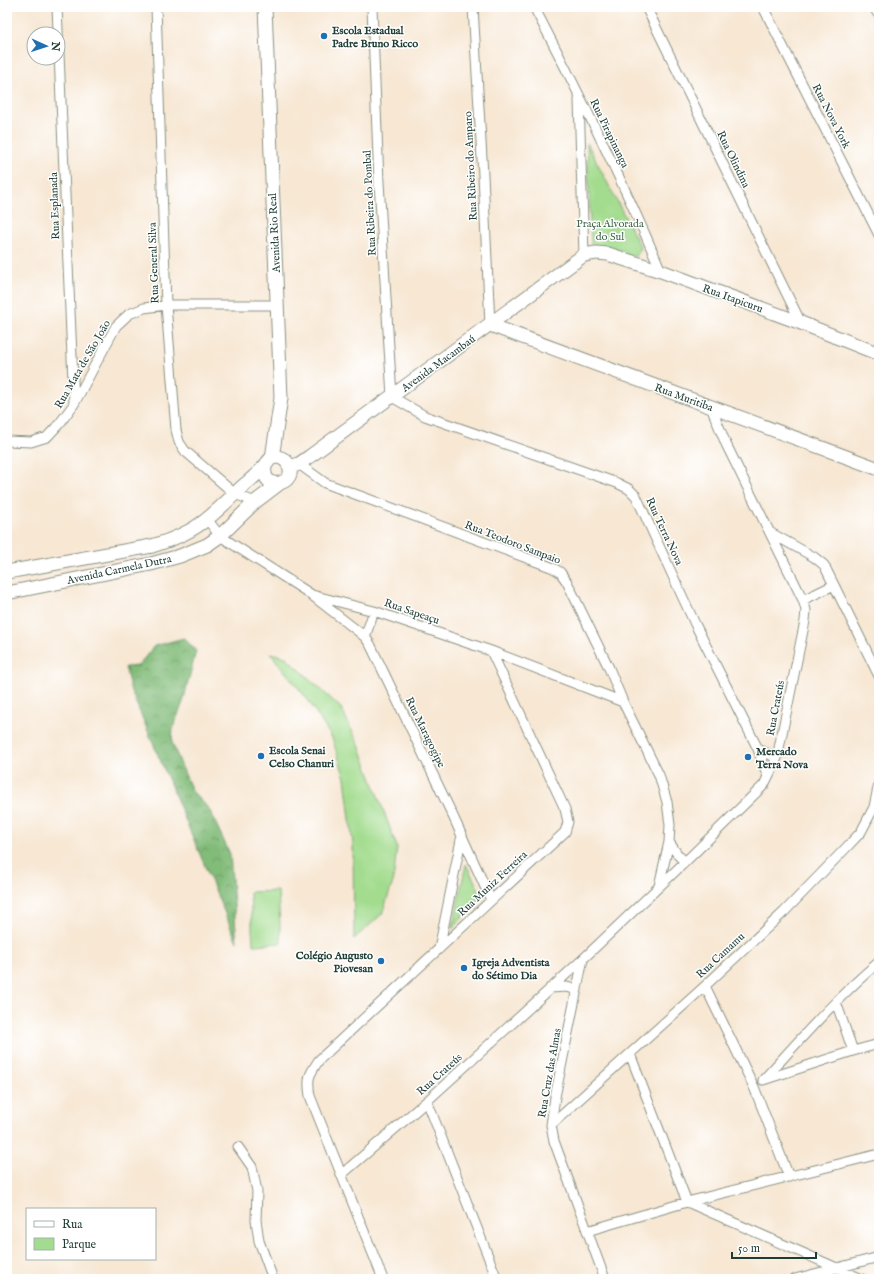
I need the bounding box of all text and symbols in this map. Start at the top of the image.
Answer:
place label: Escola Estadual Padre Bruno Ricco [332,24,418,51]
north arrow [26,26,66,66]
marker: Escola Estadual Padre Bruno Ricco [319,31,329,41]
text: N [48,40,62,52]
street label: Rua Nova York [809,82,853,151]
street label: Rua Pirapinanga [586,97,632,171]
street label: Rua Ribeiro do Amparo [461,111,481,221]
street label: Rua Olindina [713,129,753,190]
street label: Rua Ribeira do Pombal [360,150,380,256]
street label: Rua Esplanada [47,172,63,240]
street label: Avenida Rio Real [266,193,284,274]
park label: Praça Alvorada do Sul [576,217,644,244]
street label: Rua General Silva [146,222,162,304]
street label: Rua Itapicuru [701,282,765,316]
street label: Rua Mata de São João [52,318,114,411]
street label: Avenida Macambaú [398,332,479,396]
street label: Rua Muritiba [652,381,715,415]
street label: Rua Terra Nova [642,495,686,568]
street label: Rua Teodoro Sampaio [463,518,563,568]
street label: Avenida Carmela Dutra [65,552,173,588]
street label: Rua Sapeaçu [382,596,442,628]
street label: Rua Crateús [764,679,788,737]
street label: Rua Maragogipe [402,695,448,770]
place label: Escola Senai Celso Chanuri [269,744,334,771]
place label: Mercado Terra Nova [755,745,808,772]
marker: Escola Senai Celso Chanuri [256,751,266,761]
marker: Mercado Terra Nova [743,752,753,762]
street label: Rua Muniz Ferreira [455,848,531,920]
street label: Rua Camamu [694,930,748,982]
place label: Colégio Augusto Piovesan [296,949,373,976]
marker: Colégio Augusto Piovesan [376,956,386,966]
place label: Igreja Adventista do Sétimo Dia [472,956,550,983]
marker: Igreja Adventista do Sétimo Dia [459,963,469,973]
street label: Rua Cruz das Almas [535,1027,565,1119]
street label: Rua Crateús [414,1051,465,1099]
legend [26,1208,156,1260]
text: Rua [62,1217,83,1232]
scale bar [732,1234,816,1260]
text: Parque [62,1237,97,1253]
text: 50 m [738,1241,760,1256]

